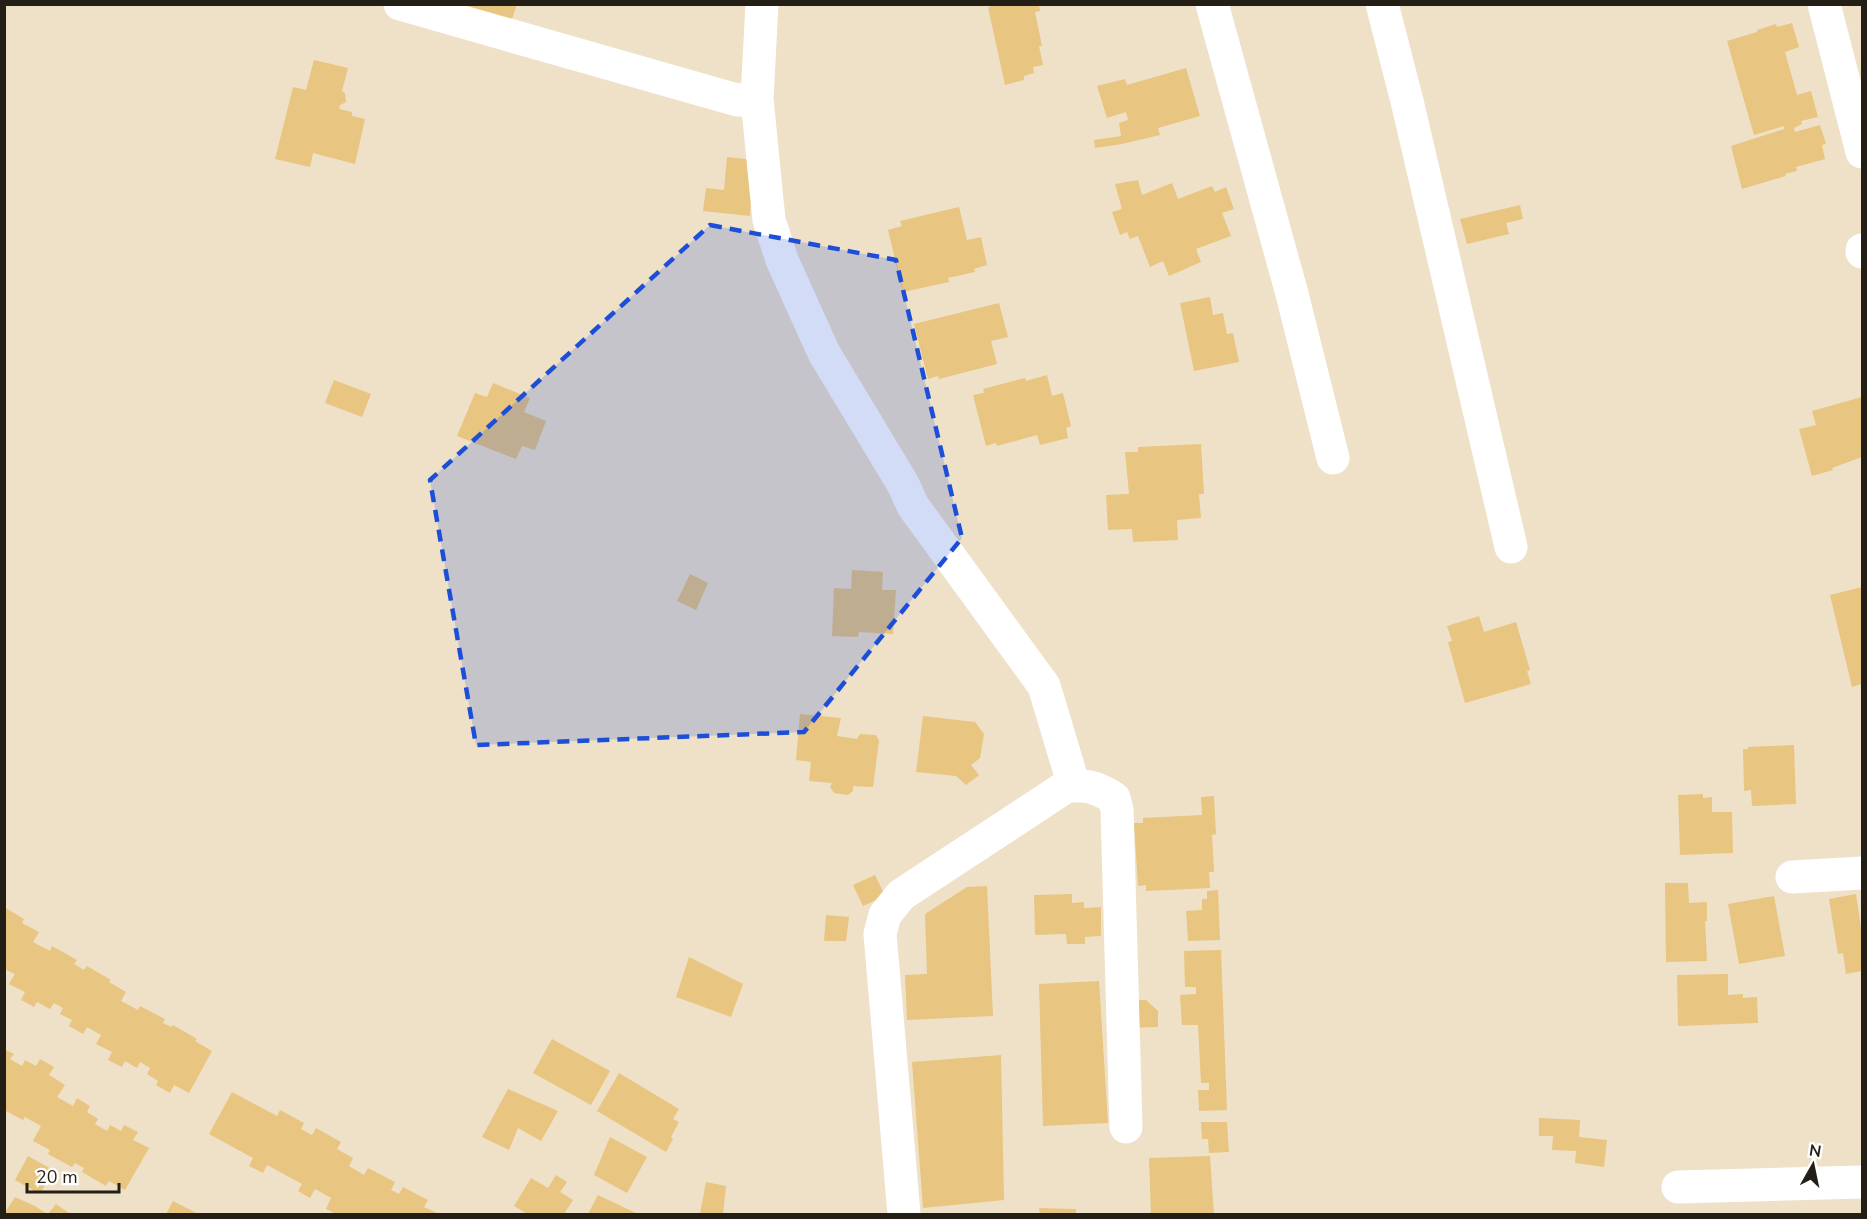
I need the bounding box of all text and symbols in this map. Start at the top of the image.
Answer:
north arrow [1783,1135,1843,1195]
text: N [1808,1139,1823,1163]
scale bar [27,1156,118,1194]
text: 20 m [36,1165,78,1189]

